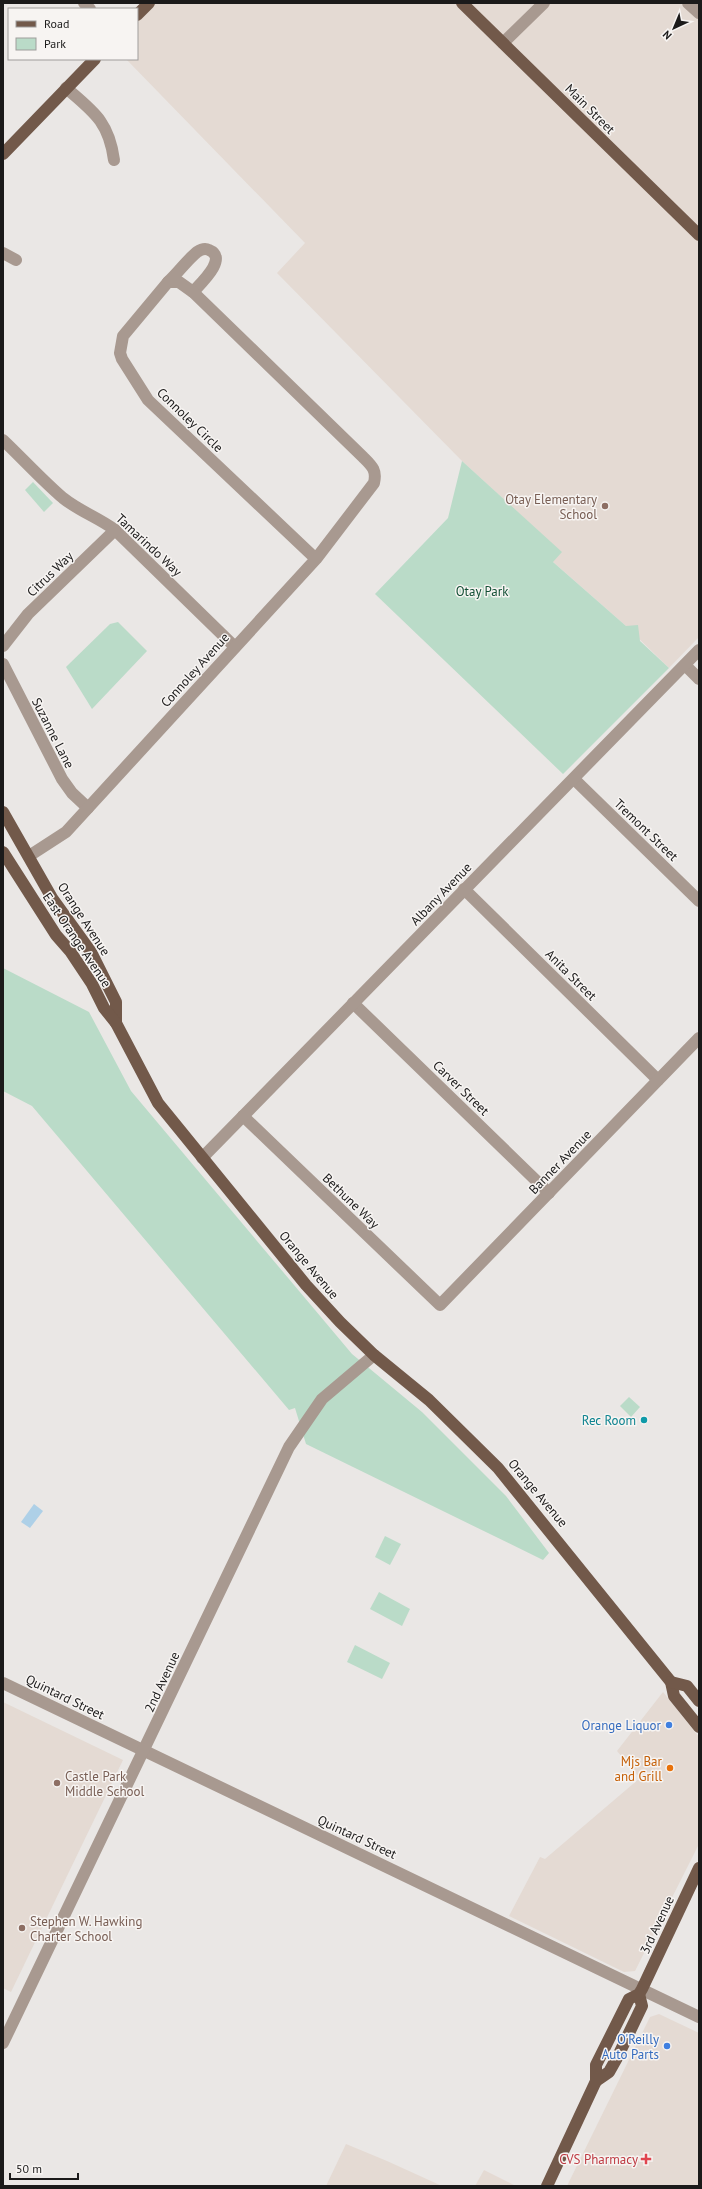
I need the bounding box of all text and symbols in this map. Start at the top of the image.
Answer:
legend [8,8,138,60]
north arrow [654,8,694,48]
text: Road [44,16,69,31]
text: N [660,28,675,43]
text: Park [44,36,66,51]
street label: Main Street [561,80,619,138]
street label: Connoley Circle [153,384,227,456]
place label: Otay Elementary School [505,491,597,523]
marker: Otay Elementary School [600,501,610,511]
street label: Tamarindo Way [112,510,186,580]
street label: Citrus Way [23,548,77,600]
park label: Otay Park [456,583,509,600]
street label: Connoley Avenue [157,629,233,711]
street label: Suzanne Lane [28,695,78,771]
street label: Tremont Street [610,795,682,865]
street label: Albany Avenue [407,859,475,929]
street label: Orange Avenue [54,879,114,959]
street label: East Orange Avenue [39,889,115,991]
street label: Anita Street [542,946,601,1005]
street label: Carver Street [429,1057,493,1119]
street label: Banner Avenue [525,1126,595,1198]
street label: Bethune Way [319,1170,383,1232]
street label: Orange Avenue [275,1227,343,1303]
place label: Rec Room [582,1412,636,1429]
marker: Rec Room [639,1415,649,1425]
street label: Orange Avenue [504,1455,572,1531]
street label: 2nd Avenue [141,1649,183,1715]
street label: Quintard Street [23,1671,108,1724]
place label: Orange Liquor [581,1717,662,1734]
marker: Orange Liquor [664,1720,674,1730]
place label: Mjs Bar and Grill [615,1753,663,1785]
marker: Mjs Bar and Grill [665,1763,675,1773]
place label: Castle Park Middle School [65,1768,144,1800]
marker: Castle Park Middle School [52,1778,62,1788]
street label: Quintard Street [315,1811,400,1863]
street label: 3rd Avenue [636,1893,678,1957]
place label: Stephen W. Hawking Charter School [30,1913,142,1945]
marker: Stephen W. Hawking Charter School [17,1923,27,1933]
place label: O'Reilly Auto Parts [602,2031,659,2063]
marker: O'Reilly Auto Parts [662,2041,672,2051]
place label: CVS Pharmacy [559,2151,638,2168]
marker: CVS Pharmacy [641,2154,651,2164]
scale bar [10,2155,78,2181]
text: 50 m [16,2161,42,2176]

